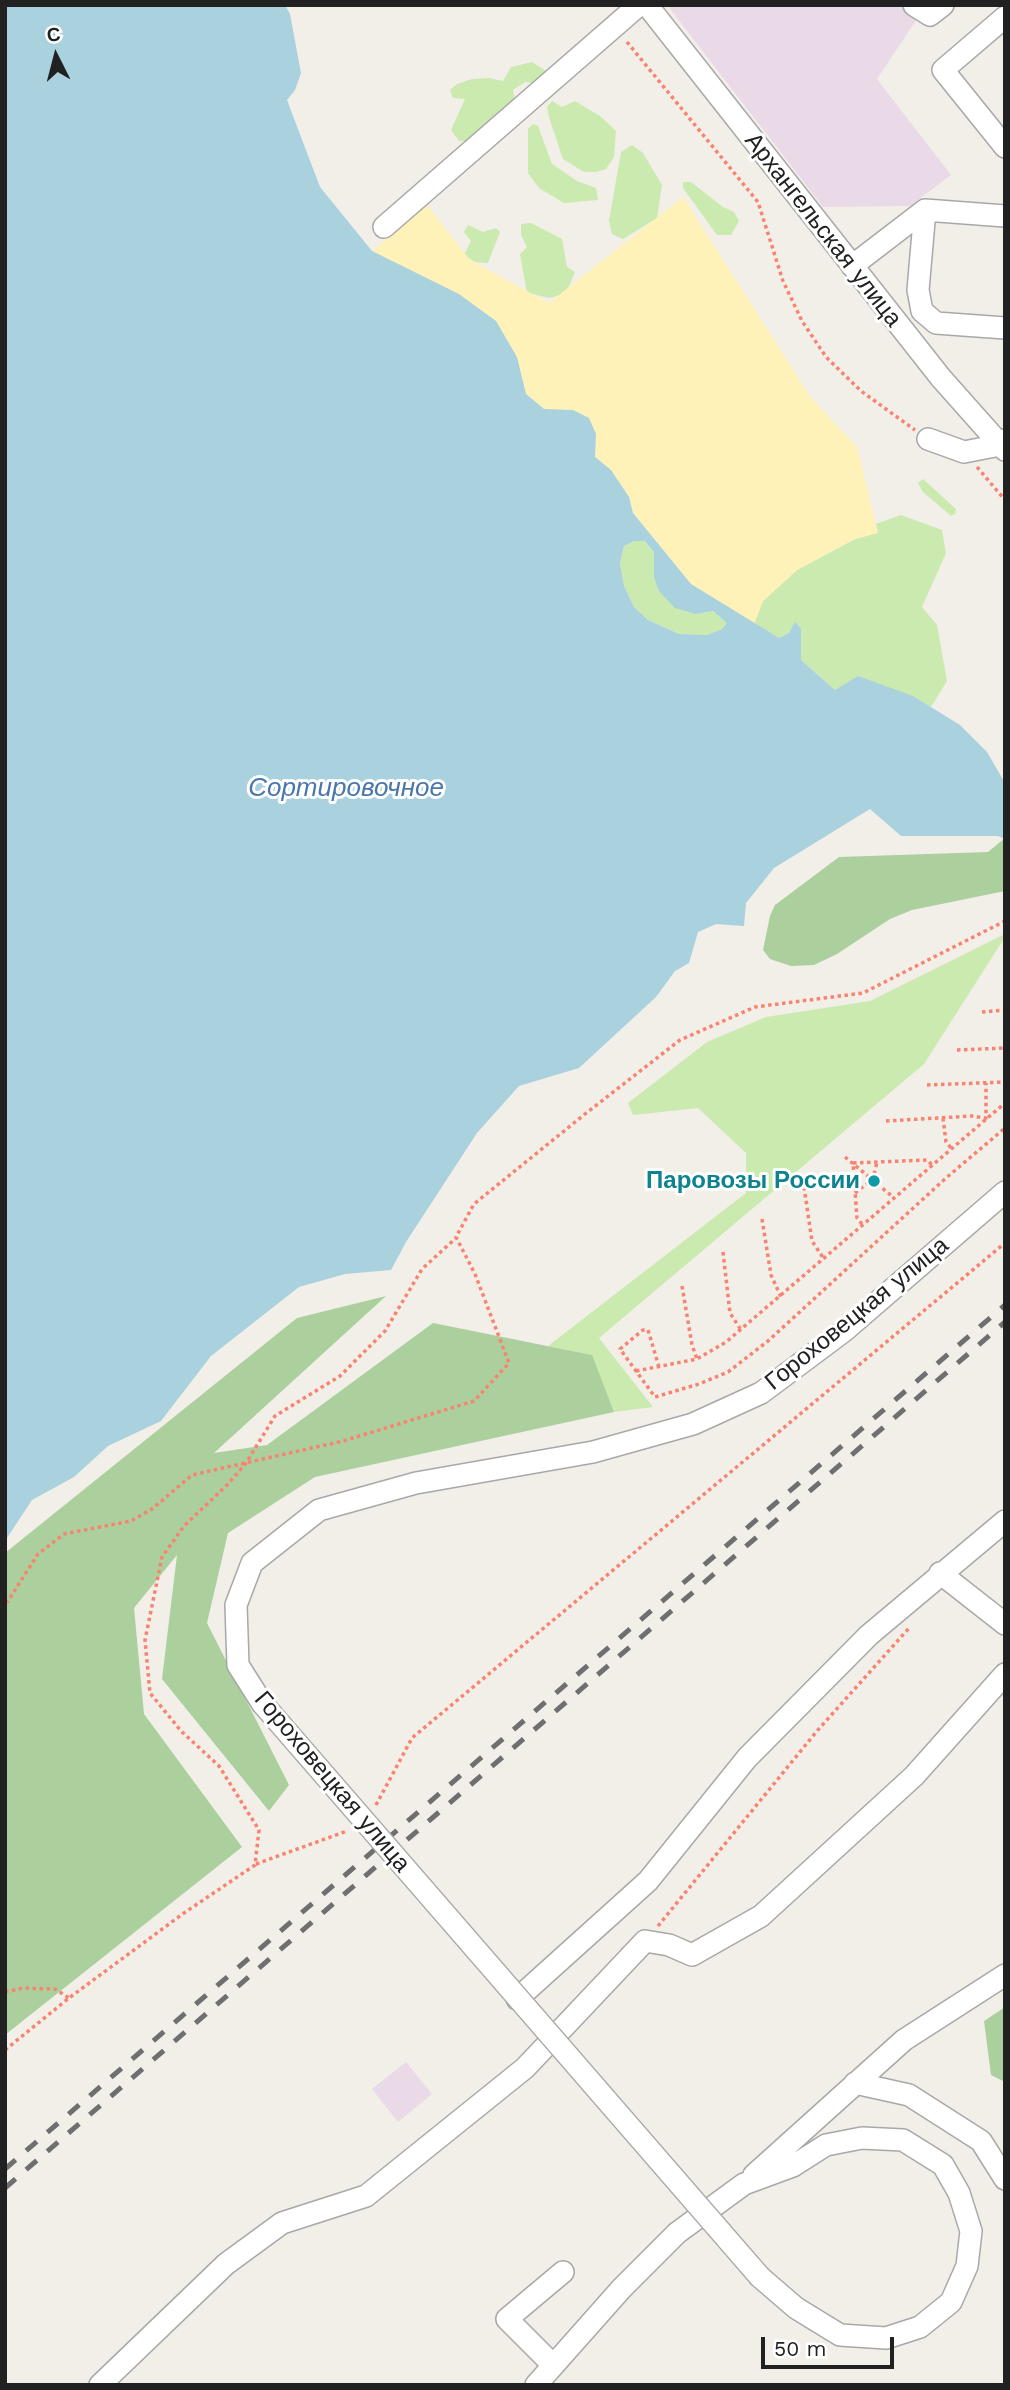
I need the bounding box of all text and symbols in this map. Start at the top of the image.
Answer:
north arrow [21,21,91,91]
text: С [46,22,62,47]
street label: Архангельская улица [738,127,908,333]
water label: Сортировочное [248,772,444,804]
place label: Паровозы России [646,1167,860,1195]
marker: Паровозы России [866,1173,882,1189]
street label: Гороховецкая улица [760,1231,954,1397]
street label: Гороховецкая улица [248,1686,416,1878]
scale bar [765,2324,898,2368]
text: 50 m [774,2336,826,2361]

